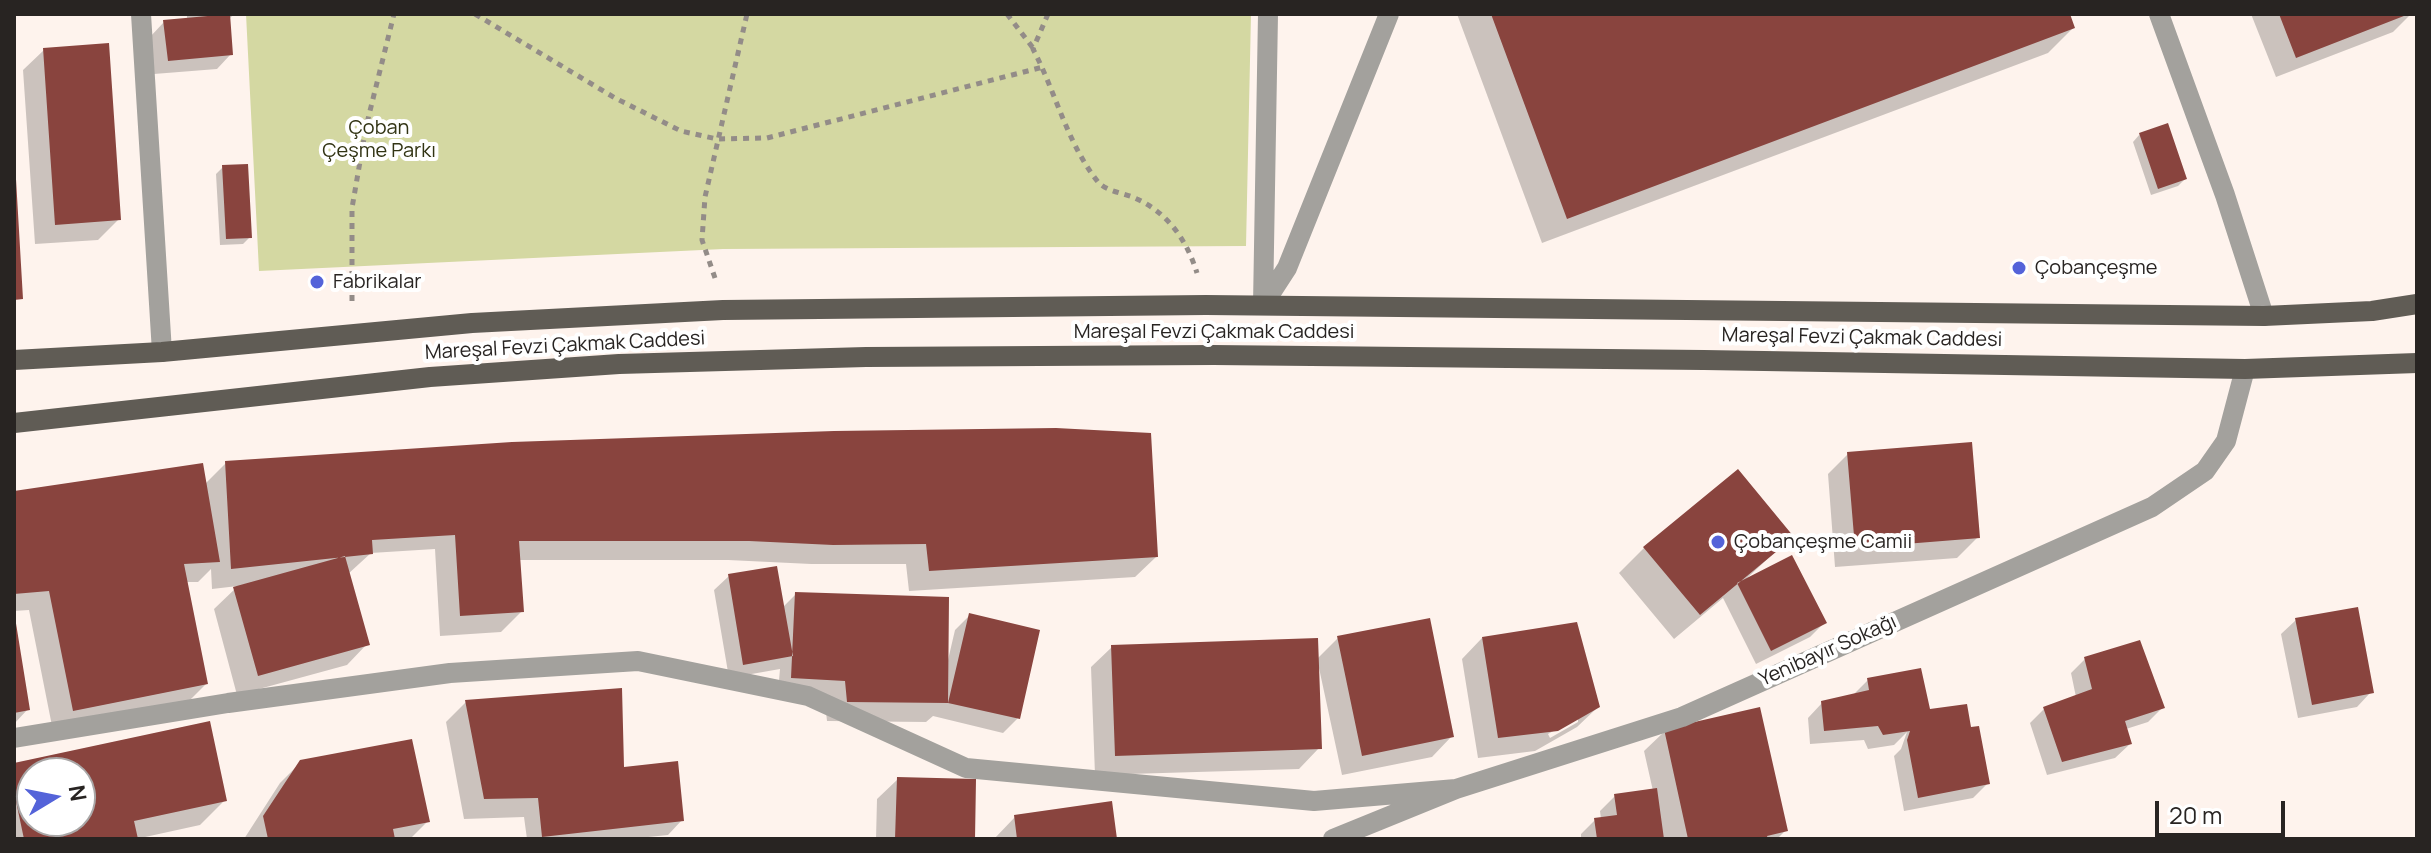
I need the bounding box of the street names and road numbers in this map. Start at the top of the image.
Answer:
street label: Mareşal Fevzi Çakmak Caddesi [1074,320,1354,344]
street label: Mareşal Fevzi Çakmak Caddesi [1721,324,2003,352]
street label: Mareşal Fevzi Çakmak Caddesi [424,327,706,365]
street label: Yenibayır Sokağı [1756,610,1900,692]

